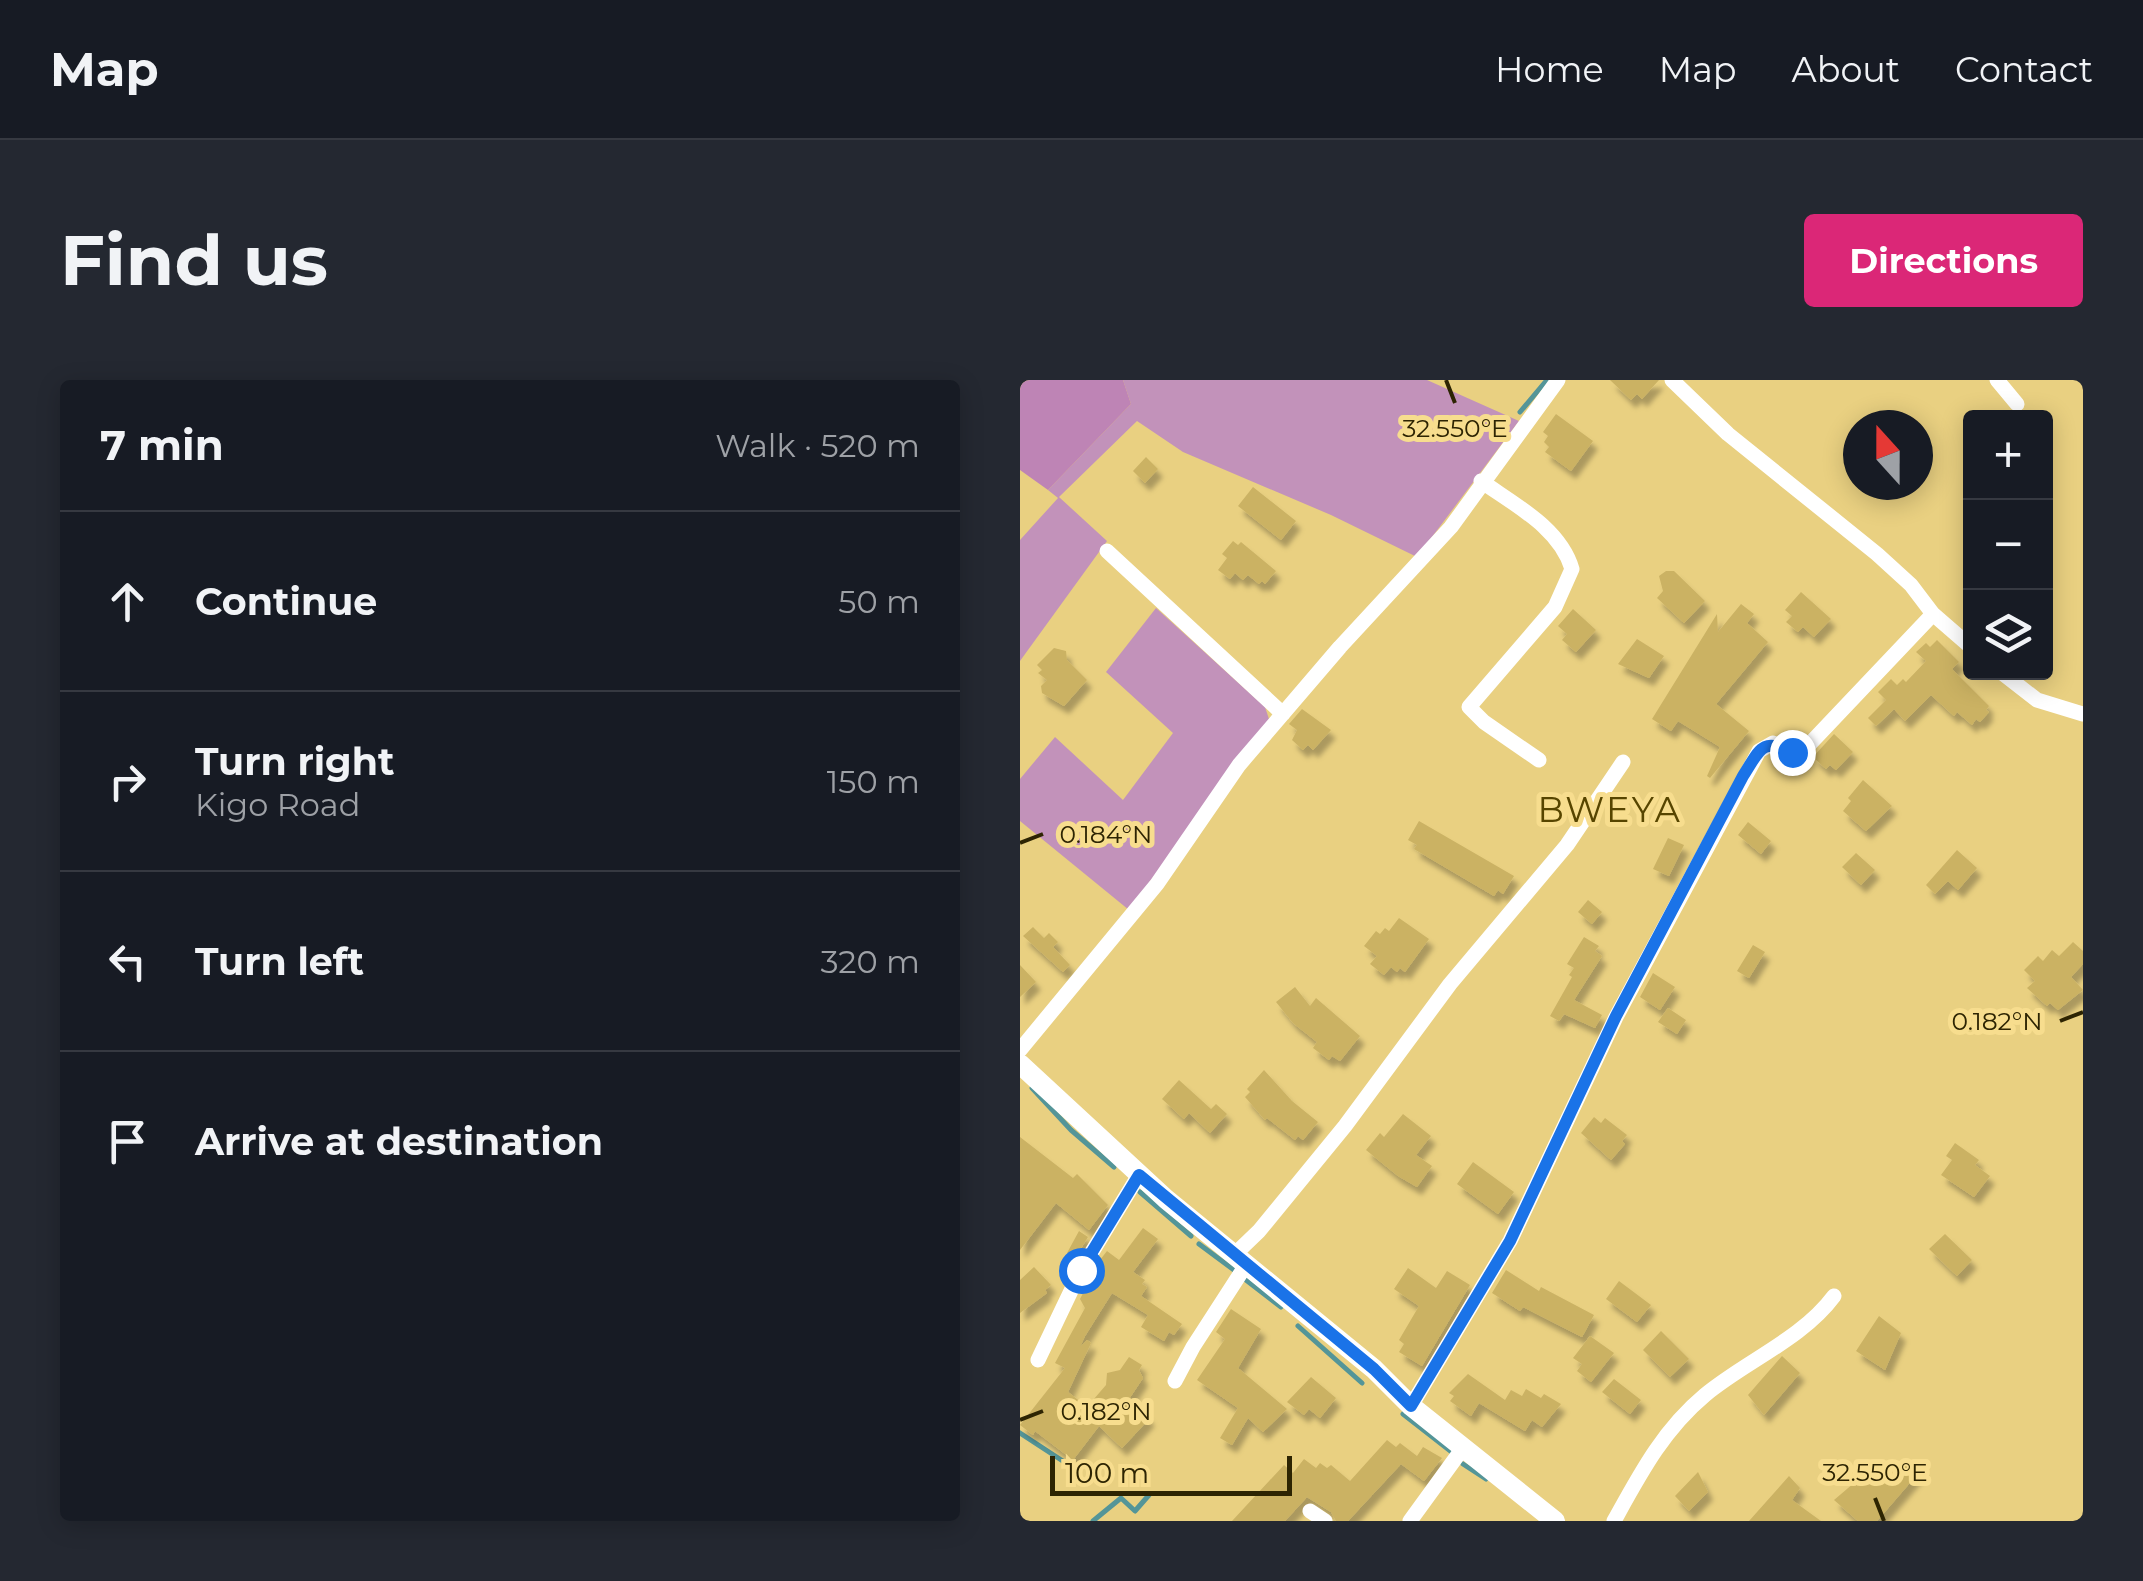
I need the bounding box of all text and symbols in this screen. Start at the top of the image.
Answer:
text: Map [50,40,159,98]
text: Home [1495,48,1604,91]
text: Map [1659,48,1737,91]
text: About [1792,48,1900,91]
text: Contact [1955,48,2093,91]
button: Directions [1804,214,2083,307]
text: Find us [60,217,328,303]
north arrow [1843,410,1933,500]
map controls [1963,410,2053,680]
button: + [1963,410,2053,500]
text: 32.550°E [1402,413,1508,443]
text: 7 min [100,419,224,471]
text: Walk · 520 m [715,426,920,465]
button: − [1963,500,2053,590]
icon: ahead [100,574,155,629]
text: Continue [195,578,377,625]
text: 50 m [838,582,920,621]
button: layers [1963,590,2053,680]
route end [1770,730,1816,776]
text: Turn right [195,738,394,785]
icon: right [100,754,155,809]
text: 150 m [827,762,920,801]
text: Kigo Road [195,785,360,824]
district label: BWEYA [1538,788,1682,831]
text: 0.184°N [1060,819,1152,849]
icon: left [100,934,155,989]
text: Turn left [195,938,364,985]
text: 320 m [820,942,920,981]
text: 0.182°N [1951,1006,2043,1036]
icon: arrive [100,1114,155,1169]
text: Arrive at destination [195,1118,603,1165]
route start [1059,1248,1105,1294]
text: 0.182°N [1060,1396,1152,1426]
scale bar [1050,1451,1292,1496]
text: 100 m [1065,1456,1149,1490]
text: 32.550°E [1822,1457,1928,1487]

